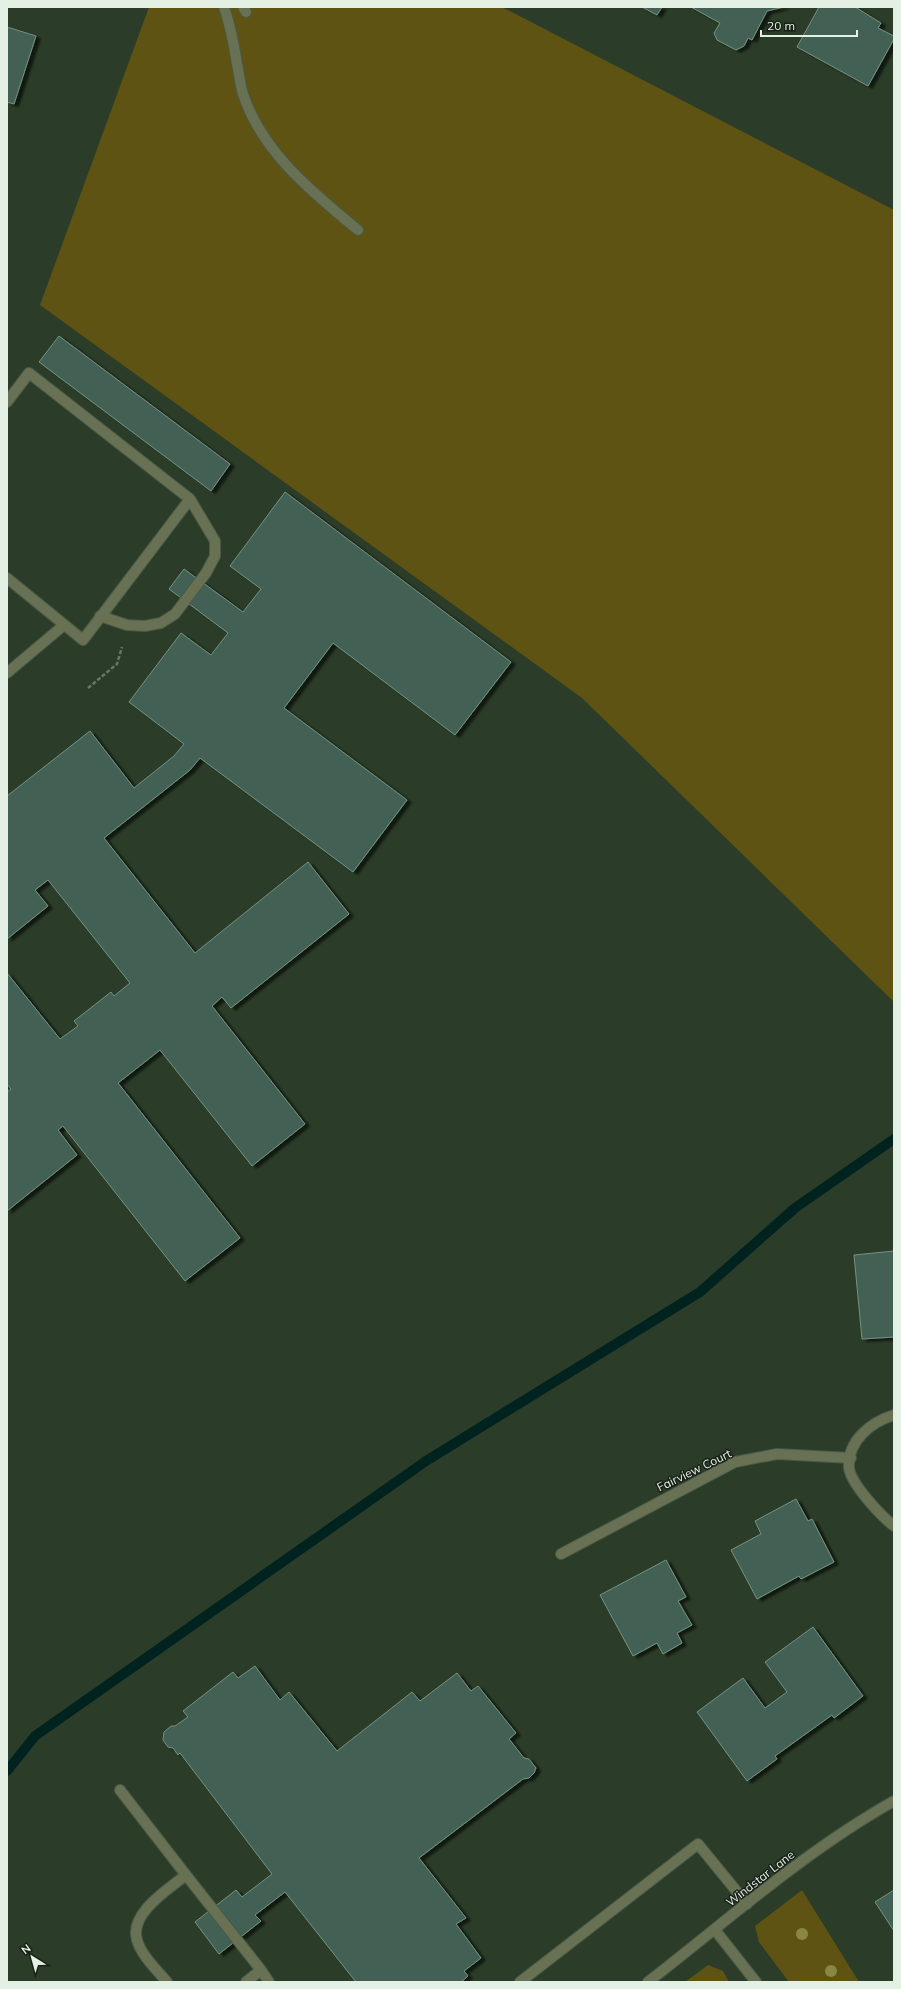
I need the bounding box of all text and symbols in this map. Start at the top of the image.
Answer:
scale bar [761,12,857,38]
text: 20 m [767,18,795,33]
street label: Fairview Court [654,1446,734,1494]
street label: Windstar Lane [723,1847,797,1909]
north arrow [12,1937,52,1977]
text: N [18,1941,34,1957]

